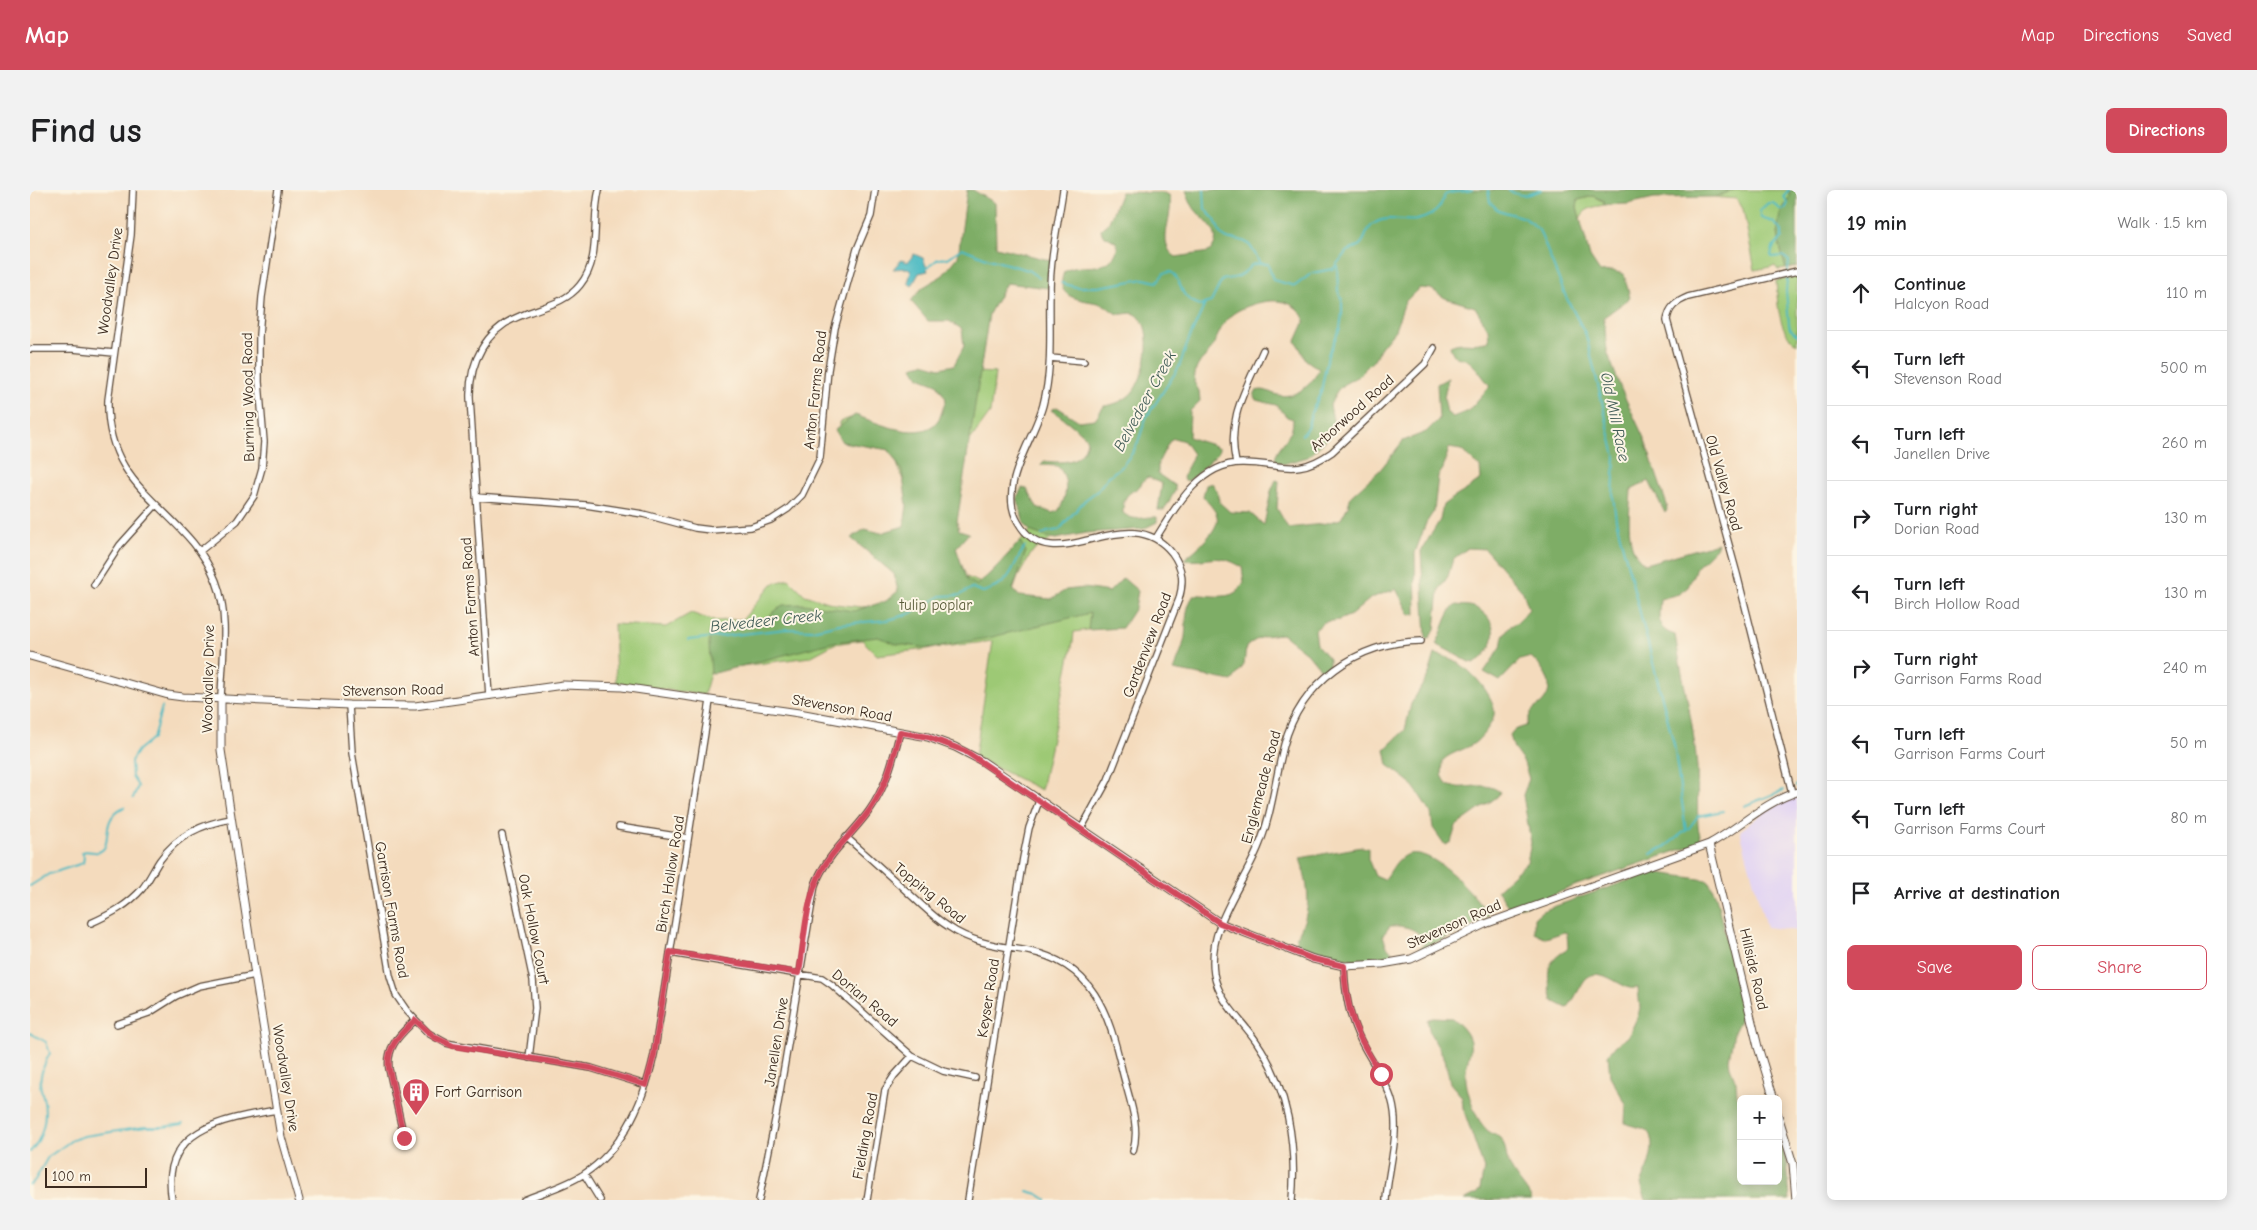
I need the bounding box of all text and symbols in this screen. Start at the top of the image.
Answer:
text: Map [25,21,69,49]
text: Map [2021,25,2055,46]
text: Directions [2083,25,2159,46]
text: Saved [2187,25,2232,46]
button: Directions [2106,108,2227,153]
text: Find us [30,110,142,151]
text: 19 min [1847,211,1907,235]
text: Walk · 1.5 km [2117,214,2207,232]
street label: Woodvalley Drive [94,226,126,336]
text: Continue [1894,273,1966,295]
icon: ahead [1847,279,1875,307]
text: 110 m [2166,284,2207,302]
text: Halcyon Road [1894,295,1989,313]
street label: Anton Farms Road [800,330,830,450]
street label: Burning Wood Road [238,332,258,462]
water label: Belvedeer Creek [1110,347,1180,454]
text: Turn left [1894,348,1965,370]
icon: left [1847,354,1875,382]
text: 500 m [2160,359,2207,377]
text: Stevenson Road [1894,370,2002,388]
street label: Arborwood Road [1306,371,1398,455]
water label: Old Mill Race [1597,371,1633,463]
text: Turn left [1894,423,1965,445]
icon: left [1847,429,1875,457]
street label: Old Valley Road [1702,433,1746,533]
text: 260 m [2162,434,2207,452]
text: Janellen Drive [1894,445,1990,463]
text: Turn right [1894,498,1978,520]
icon: right [1847,504,1875,532]
text: 130 m [2164,509,2207,527]
text: Dorian Road [1894,520,1980,538]
street label: Anton Farms Road [457,537,483,657]
text: Turn left [1894,573,1965,595]
icon: left [1847,579,1875,607]
text: 130 m [2164,584,2207,602]
street label: Gardenview Road [1119,590,1175,700]
text: Birch Hollow Road [1894,595,2020,613]
park label: tulip poplar [899,596,972,614]
water label: Belvedeer Creek [709,606,823,636]
street label: Woodvalley Drive [198,624,218,733]
text: Turn right [1894,648,1978,670]
icon: right [1847,654,1875,682]
text: 240 m [2163,659,2207,677]
text: Garrison Farms Road [1894,670,2042,688]
street label: Stevenson Road [342,680,444,700]
street label: Stevenson Road [791,690,893,726]
text: Turn left [1894,723,1965,745]
street label: Englemeade Road [1237,728,1285,846]
icon: left [1847,729,1875,757]
text: 50 m [2170,734,2207,752]
text: Garrison Farms Court [1894,745,2045,763]
text: Turn left [1894,798,1965,820]
icon: left [1847,804,1875,832]
text: 80 m [2170,809,2207,827]
street label: Birch Hollow Road [652,814,688,934]
text: Garrison Farms Court [1894,820,2045,838]
street label: Garrison Farms Road [371,840,413,980]
street label: Topping Road [890,859,970,927]
street label: Oak Hollow Court [514,872,554,986]
icon: arrive [1847,879,1875,907]
text: Arrive at destination [1894,882,2060,904]
street label: Stevenson Road [1404,895,1504,953]
street label: Hillside Road [1736,926,1772,1012]
button: Save [1847,945,2022,990]
button: Share [2032,945,2207,990]
street label: Keyser Road [973,957,1003,1039]
street label: Dorian Road [829,965,901,1031]
street label: Janellen Drive [760,996,792,1088]
street label: Woodvalley Drive [269,1023,303,1133]
route start [1370,1063,1393,1086]
building icon: Fort Garrison [401,1077,431,1116]
place label: Fort Garrison [435,1083,522,1101]
street label: Fielding Road [849,1091,881,1181]
map controls [1737,1095,1782,1185]
button: + [1737,1095,1782,1140]
route end [393,1127,416,1150]
button: − [1737,1140,1782,1185]
scale bar [45,1165,148,1188]
text: 100 m [52,1168,91,1185]

